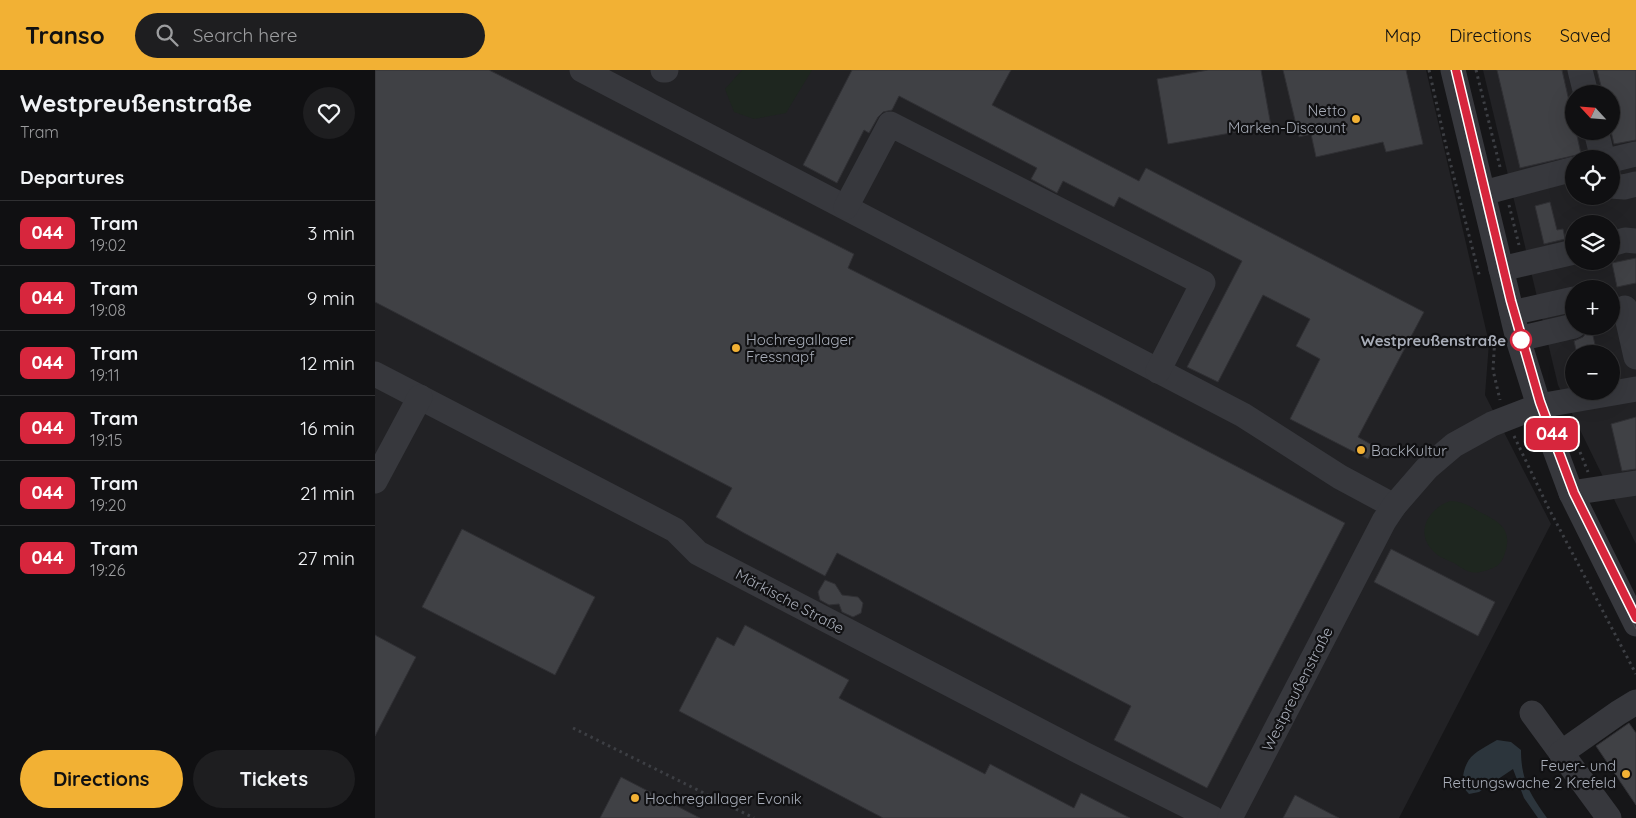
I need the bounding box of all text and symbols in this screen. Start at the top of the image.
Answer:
search box [135,13,485,58]
text: Transo [25,20,105,50]
icon: search [153,21,181,49]
text: Search here [193,23,298,47]
text: Map [1384,24,1421,47]
text: Directions [1449,24,1532,47]
text: Saved [1560,24,1611,47]
north arrow [1565,85,1620,140]
map controls [1565,85,1620,400]
button: heart [303,87,355,139]
text: Westpreußenstraße [20,88,252,118]
place label: Netto Marken-Discount [1228,101,1346,137]
marker: Netto Marken-Discount [1350,113,1362,125]
text: Tram [20,122,59,142]
button: locate [1565,150,1620,205]
text: Departures [20,165,124,189]
text: Tram [90,211,138,235]
button: layers [1565,215,1620,270]
text: 044 [31,221,64,244]
text: 3 min [307,221,355,245]
text: 19:02 [90,235,126,255]
text: Tram [90,276,138,300]
button: + [1565,280,1620,335]
text: 044 [31,286,64,309]
text: 9 min [307,286,355,310]
text: 19:08 [90,300,126,320]
marker: Westpreußenstraße [1510,329,1532,351]
place label: Hochregallager Fressnapf [746,330,854,366]
place label: Westpreußenstraße [1361,331,1506,350]
text: Tram [90,341,138,365]
marker: Hochregallager Fressnapf [730,342,742,354]
button: − [1565,345,1620,400]
text: 044 [31,351,64,374]
text: 12 min [300,351,355,375]
text: 19:11 [90,365,120,385]
text: Tram [90,406,138,430]
text: 044 [31,416,64,439]
text: 16 min [300,416,355,440]
line badge: 044 [1523,418,1581,450]
text: 044 [1536,422,1568,445]
text: 19:15 [90,430,122,450]
place label: BackKultur [1371,441,1447,460]
marker: BackKultur [1355,444,1367,456]
text: Tram [90,471,138,495]
text: 044 [31,481,64,504]
text: 21 min [300,481,355,505]
text: 19:20 [90,495,126,515]
text: Tram [90,536,138,560]
text: 044 [31,546,64,569]
text: 27 min [298,546,355,570]
text: 19:26 [90,560,125,580]
street label: Märkische Straße [732,564,848,638]
street label: Westpreußenstraße [1257,624,1337,754]
button: Directions [20,750,183,808]
button: Tickets [193,750,355,808]
place label: Feuer- und Rettungswache 2 Krefeld [1443,756,1616,792]
marker: Feuer- und Rettungswache 2 Krefeld [1620,768,1632,780]
place label: Hochregallager Evonik [645,789,802,808]
marker: Hochregallager Evonik [629,792,641,804]

